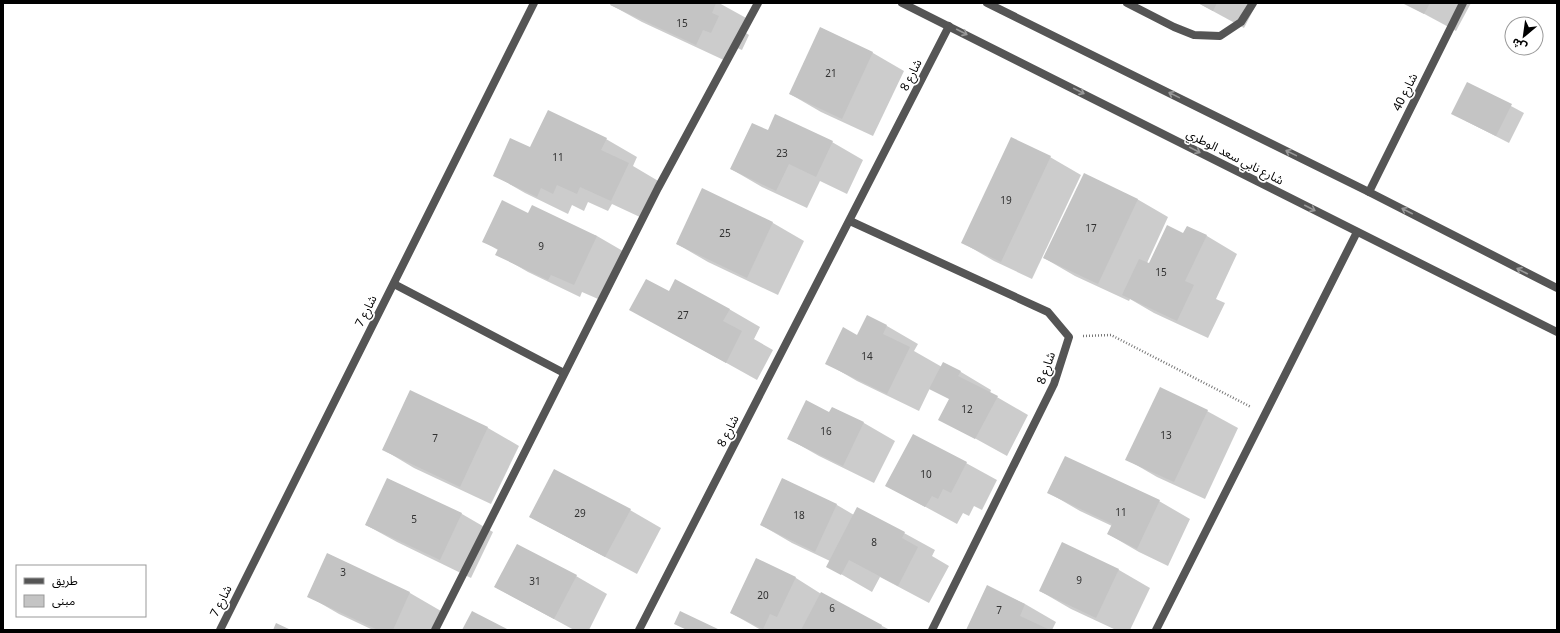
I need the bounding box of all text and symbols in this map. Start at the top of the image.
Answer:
house number: 15 [676,16,688,30]
north arrow [1504,16,1544,56]
one-way arrow [956,29,968,37]
text: ش [1509,35,1529,55]
street label: شارع 8 [895,56,927,94]
house number: 21 [825,66,837,80]
street label: شارع 40 [1388,70,1422,114]
one-way arrow [1072,88,1084,95]
one-way arrow [1168,91,1180,98]
street label: شارع نابي سعد الوطري [1183,125,1287,190]
house number: 23 [776,146,788,160]
one-way arrow [1188,146,1200,154]
one-way arrow [1285,149,1297,156]
house number: 11 [552,150,564,164]
house number: 19 [1000,193,1012,207]
one-way arrow [1304,205,1316,213]
one-way arrow [1401,207,1413,214]
house number: 17 [1085,221,1097,235]
house number: 25 [719,226,731,240]
house number: 9 [538,239,544,253]
house number: 15 [1155,265,1167,279]
one-way arrow [1517,266,1529,274]
street label: شارع 7 [350,292,382,330]
house number: 27 [677,308,689,322]
house number: 14 [861,349,873,363]
street label: شارع 8 [1032,349,1060,387]
house number: 12 [961,402,973,416]
street label: شارع 8 [712,412,744,450]
house number: 16 [820,424,832,438]
house number: 13 [1160,428,1172,442]
house number: 7 [432,431,438,445]
house number: 10 [920,467,932,481]
house number: 11 [1115,505,1127,519]
house number: 29 [574,506,586,520]
house number: 18 [793,508,805,522]
house number: 5 [411,512,417,526]
house number: 8 [871,535,877,549]
legend [16,565,146,617]
house number: 3 [340,565,346,579]
text: طريق [52,572,78,589]
house number: 9 [1076,573,1082,587]
house number: 31 [529,574,541,588]
street label: شارع 7 [205,582,237,620]
house number: 20 [757,588,769,602]
text: مبنى [52,592,75,609]
house number: 6 [829,601,835,615]
house number: 7 [996,603,1002,617]

